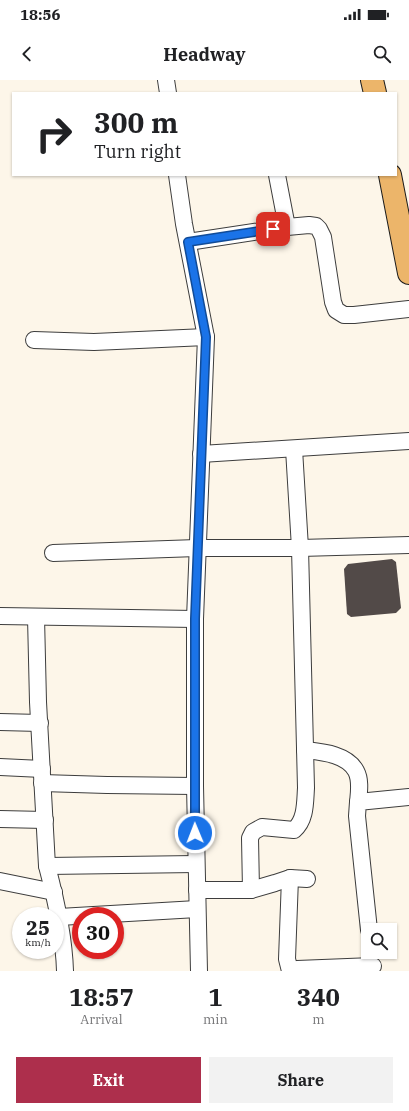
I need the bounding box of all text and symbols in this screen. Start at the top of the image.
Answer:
text: 18:56 [20,5,61,24]
icon: back [16,43,38,65]
text: Headway [163,43,246,66]
icon: search [371,43,393,65]
text: 300 m [94,104,178,141]
icon: right [28,108,80,160]
text: Turn right [94,140,181,163]
pin [256,212,290,246]
icon: arrive [262,218,284,240]
position arrow [174,812,216,854]
speed limit sign: 30 [72,907,124,959]
text: 25 [26,914,50,941]
map controls [361,923,397,959]
button: search [361,923,397,959]
text: km/h [25,936,51,949]
text: 18:57 [69,981,134,1013]
text: 1 [208,981,223,1013]
text: 340 [297,981,340,1013]
text: Arrival [80,1011,123,1028]
text: min [203,1011,228,1028]
text: m [312,1011,325,1028]
button: Exit [16,1057,201,1103]
button: Share [209,1057,393,1103]

